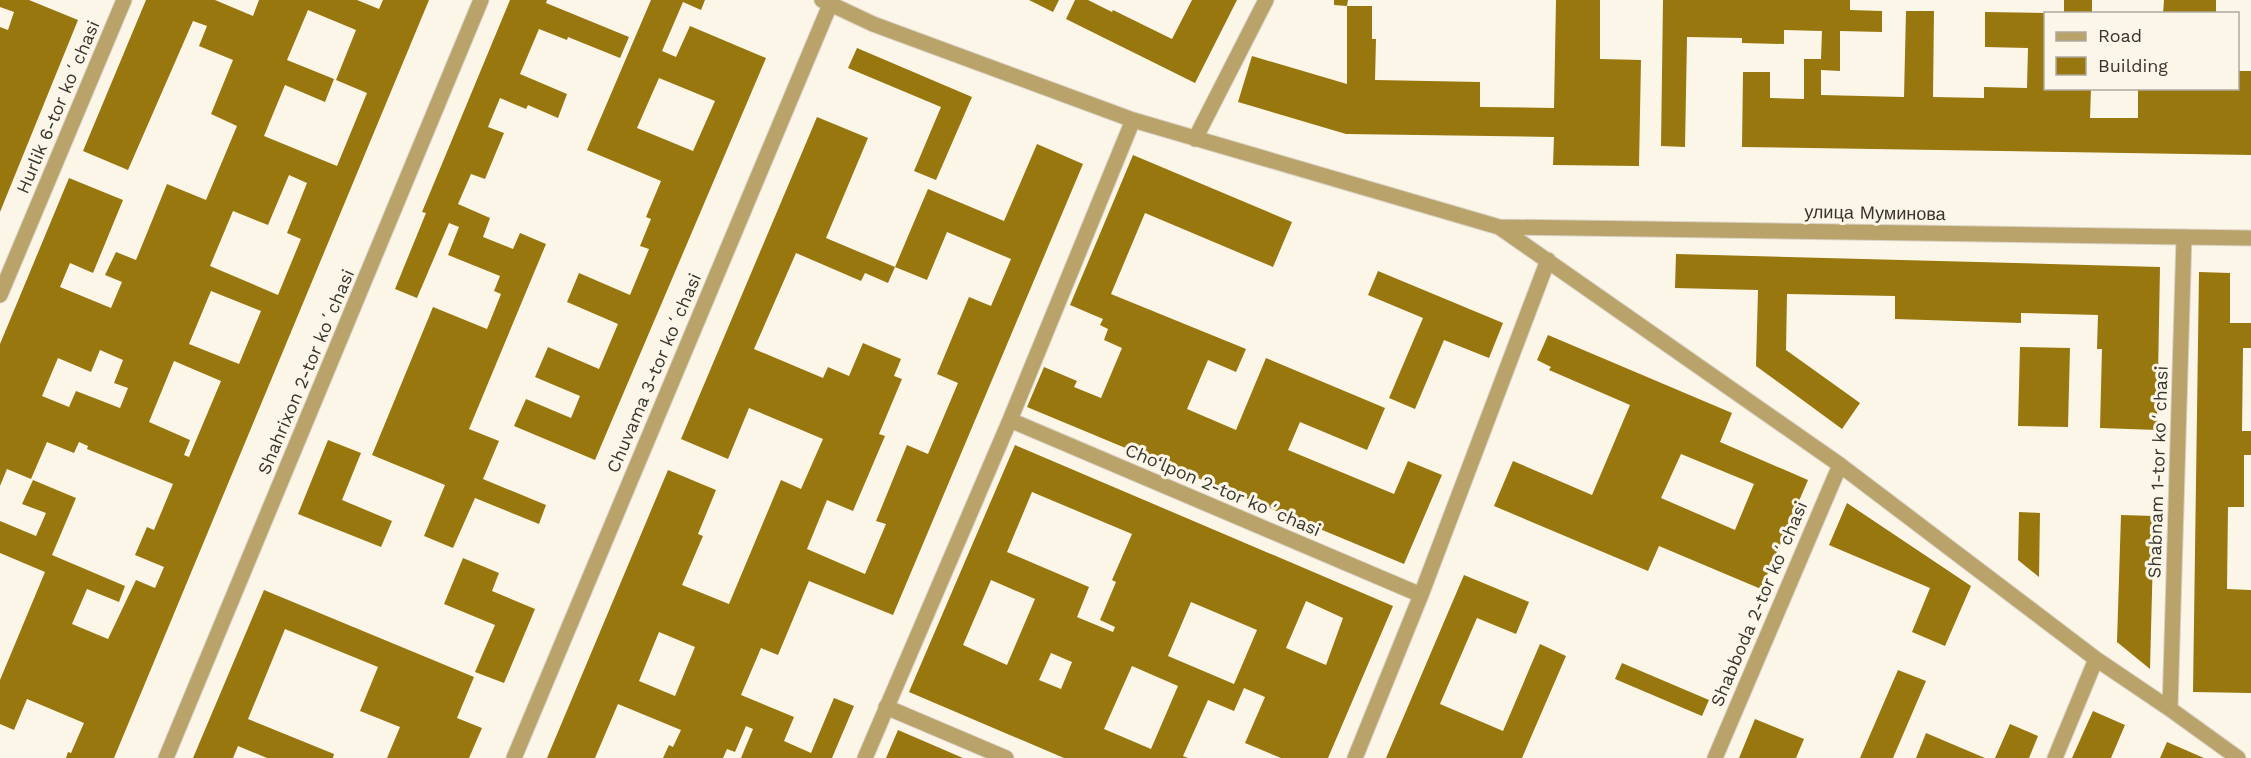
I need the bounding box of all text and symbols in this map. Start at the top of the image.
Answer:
legend [2044,12,2239,90]
street label: Hurlik 6-tor koʻchasi [12,17,104,197]
text: Road [2098,25,2142,46]
text: Building [2098,55,2168,76]
street label: улица Муминова [1804,201,1947,224]
street label: Shahrixon 2-tor koʻchasi [253,266,358,478]
street label: Chuvama 3-tor koʻchasi [602,270,705,476]
street label: Shabnam 1-tor koʻchasi [2143,365,2172,579]
street label: Cho‘lpon 2-tor koʻchasi [1122,439,1324,540]
street label: Shabboda 2-tor koʻchasi [1706,498,1811,710]

